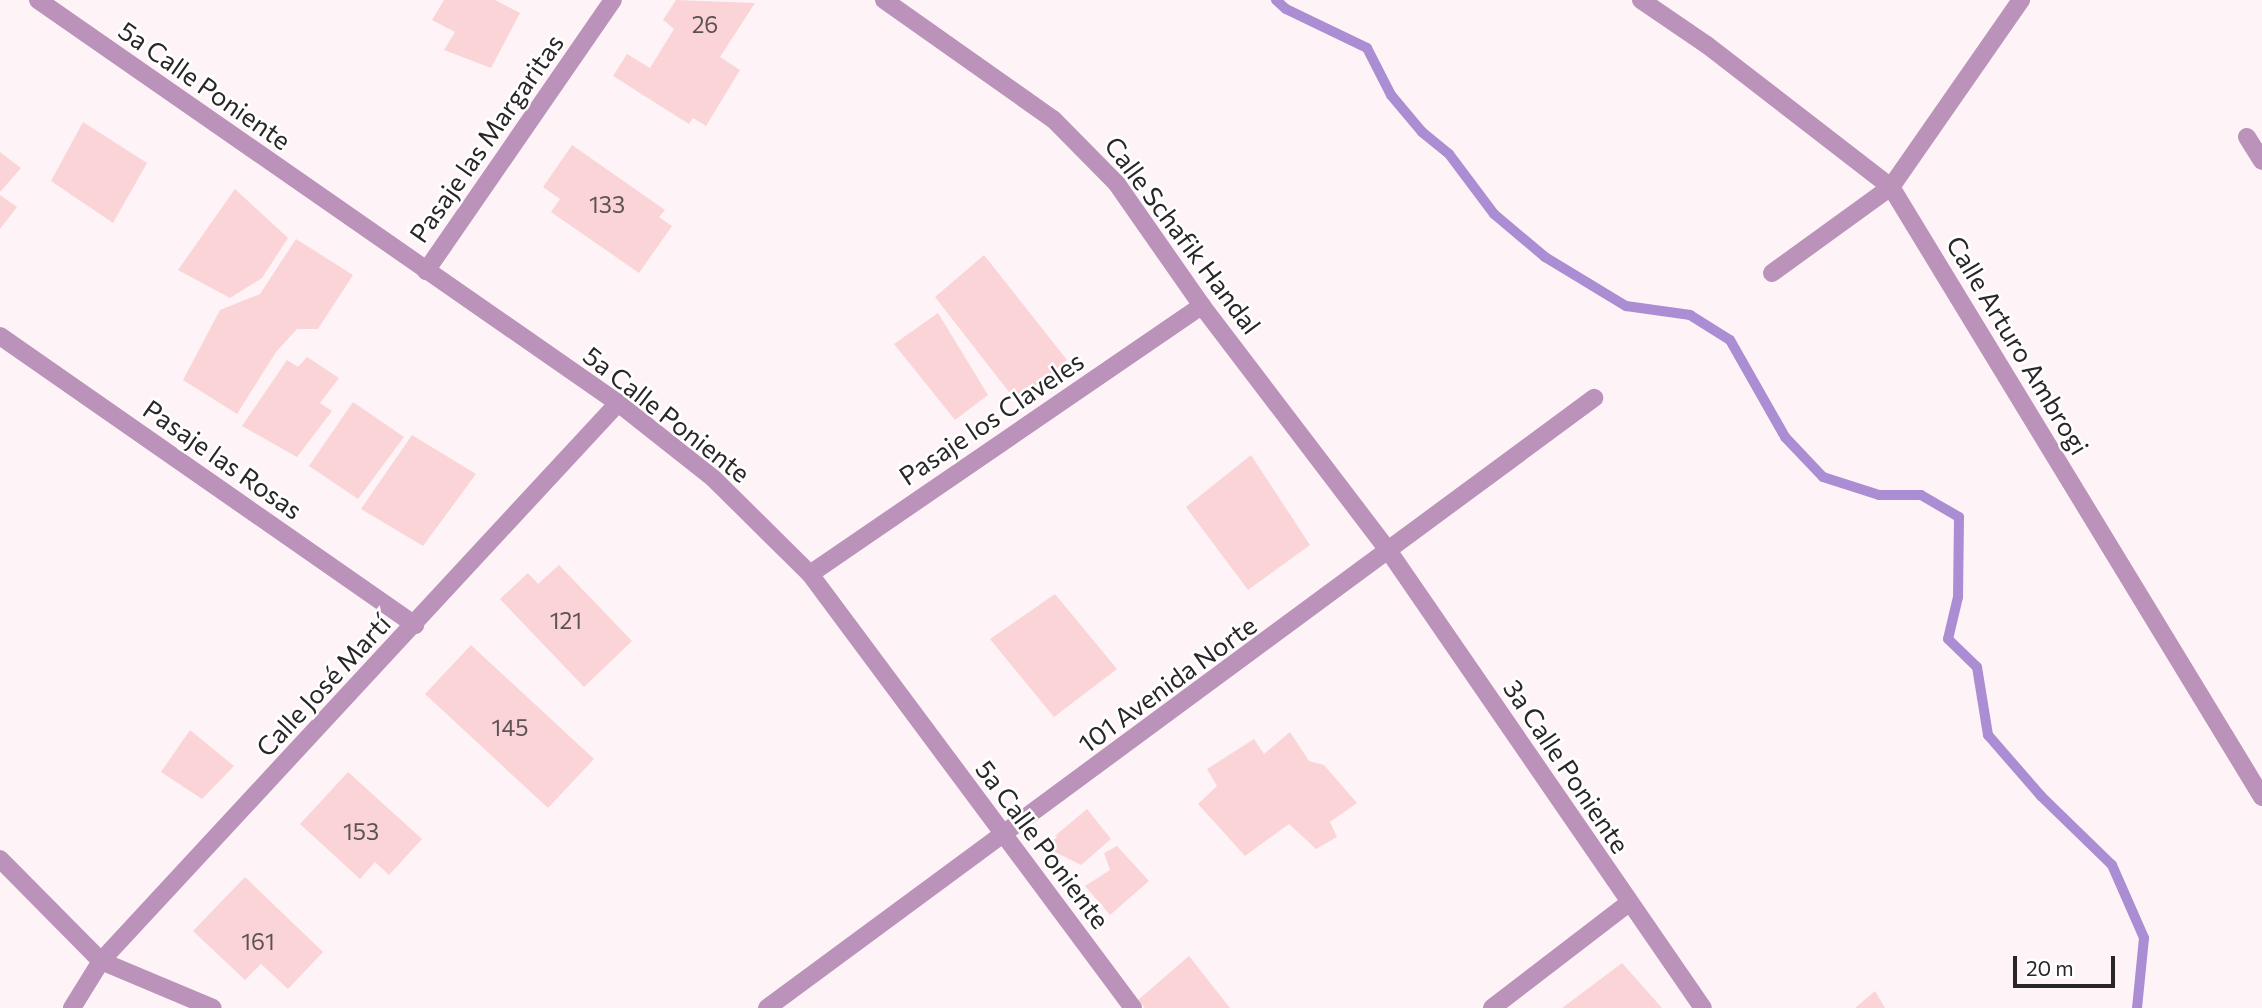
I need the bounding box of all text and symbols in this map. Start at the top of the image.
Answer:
house number: 26 [692,10,718,38]
street label: 5a Calle Poniente [113,14,297,156]
street label: Pasaje las Margaritas [402,28,570,248]
street label: Calle Schafik Handal [1099,130,1267,340]
house number: 133 [589,190,625,218]
street label: Calle Arturo Ambrogi [1940,230,2096,460]
street label: 5a Calle Poniente [578,339,756,489]
street label: Pasaje los Claveles [893,345,1089,491]
street label: Pasaje las Rosas [138,393,308,525]
house number: 121 [550,606,582,634]
street label: Calle José Martí [249,608,397,762]
street label: 101 Avenida Norte [1072,609,1262,759]
street label: 3a Calle Poniente [1497,673,1637,859]
house number: 145 [492,713,528,741]
street label: 5a Calle Poniente [970,754,1116,934]
house number: 153 [343,817,379,845]
house number: 161 [241,927,275,955]
scale bar [2017,942,2118,986]
text: 20 m [2026,955,2074,980]

